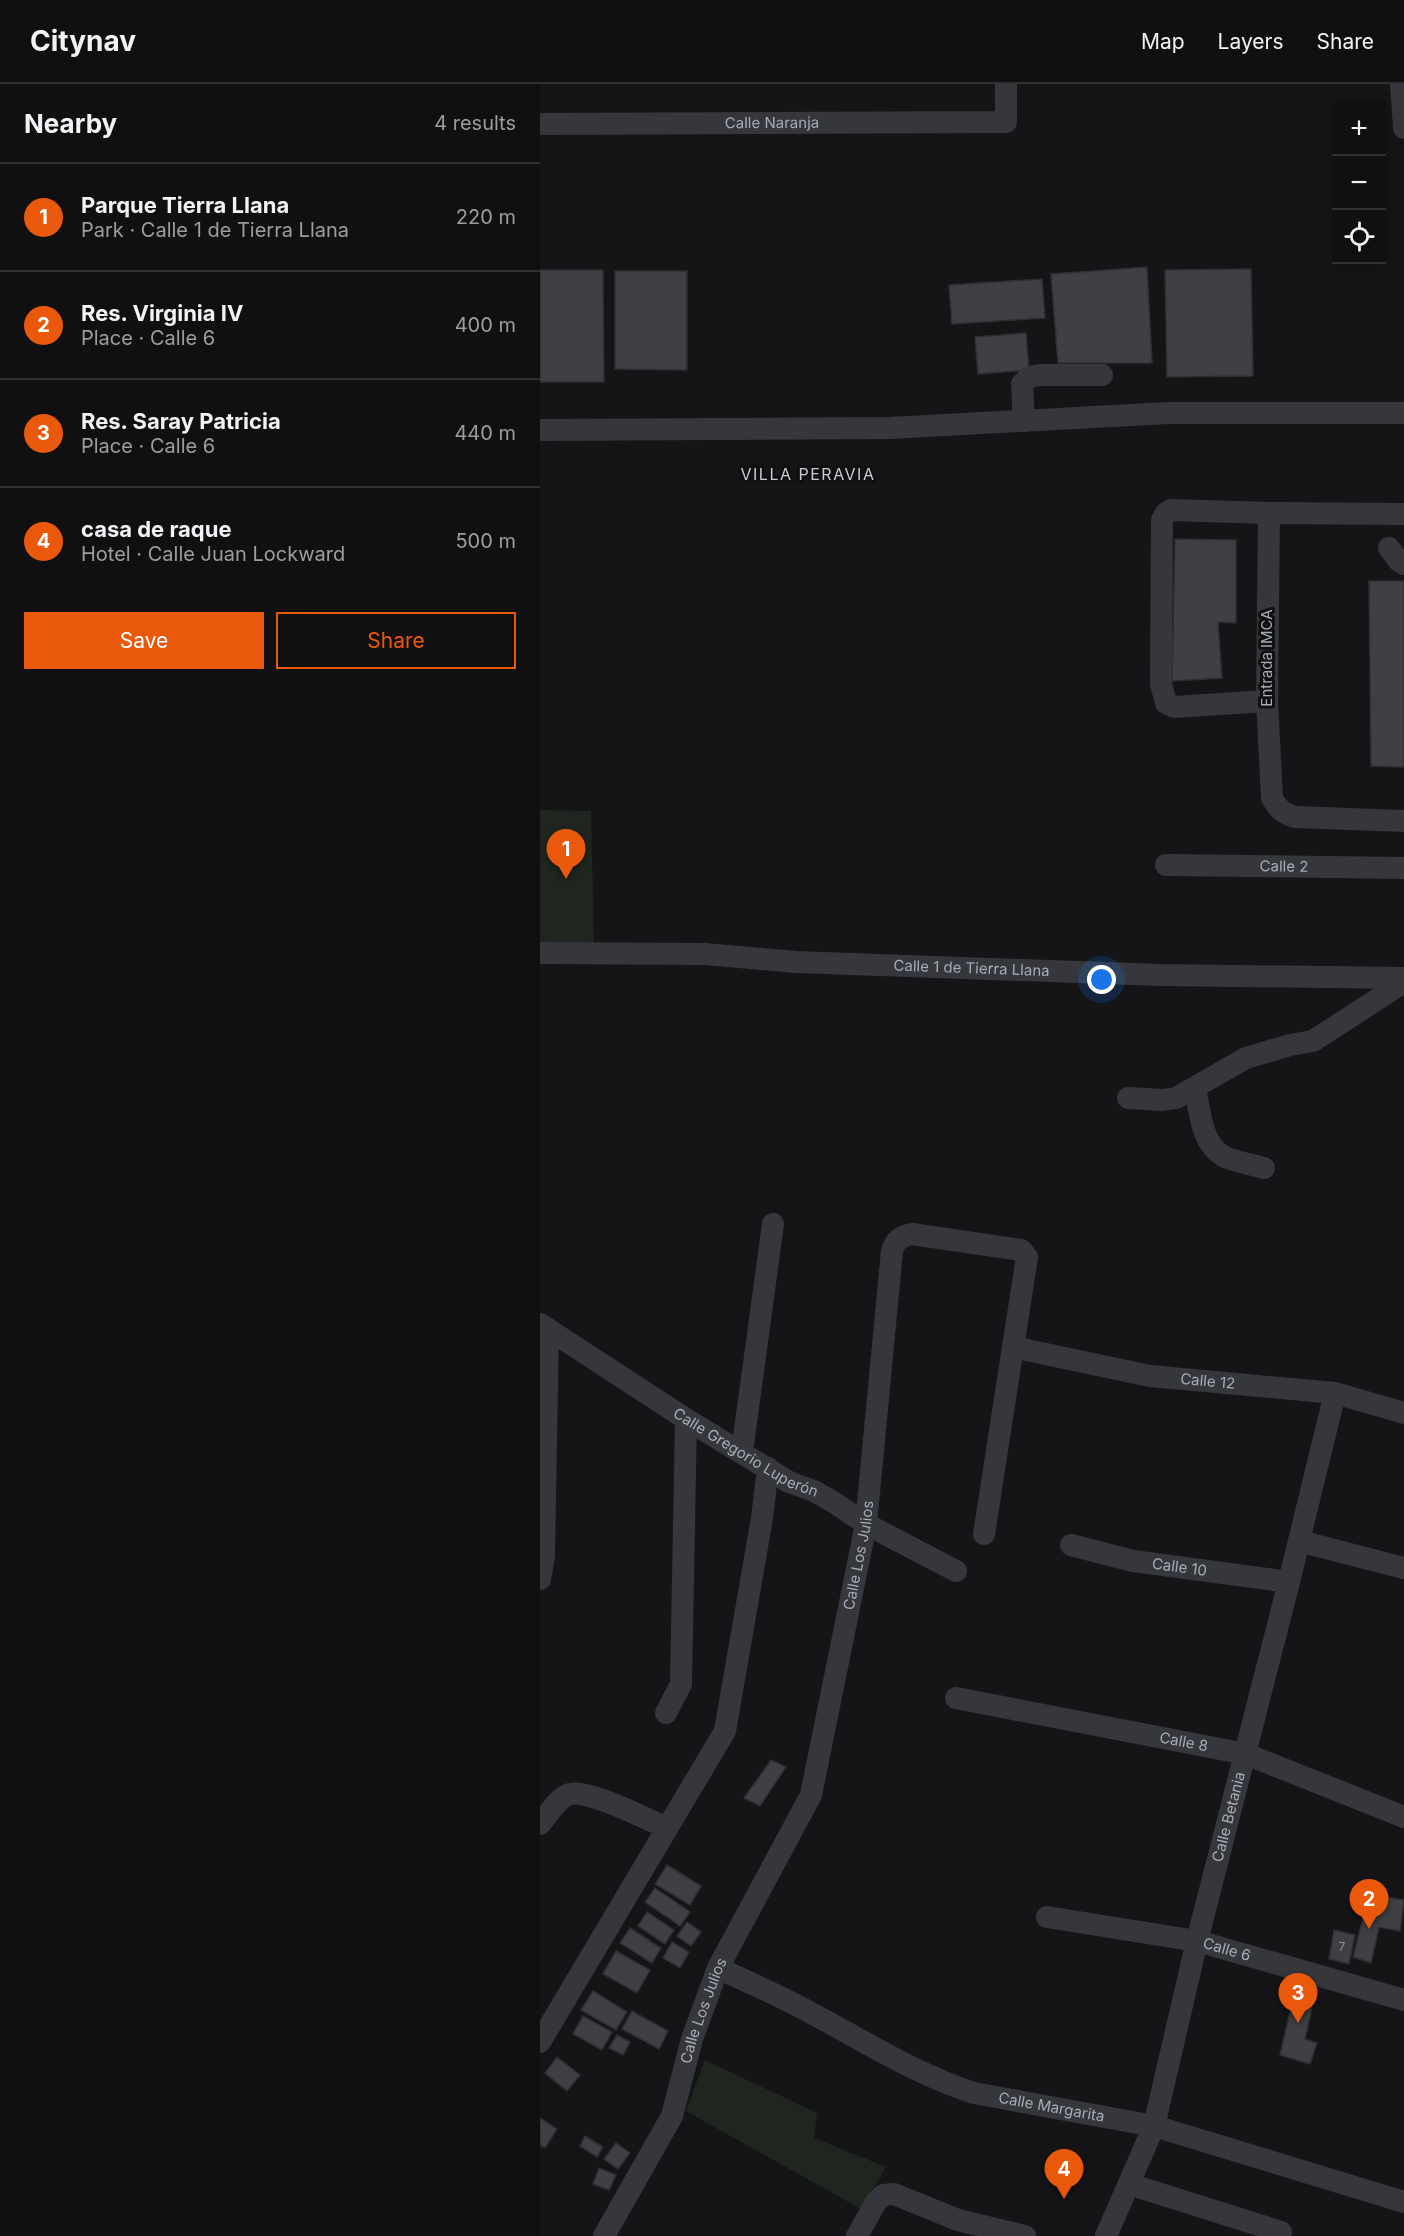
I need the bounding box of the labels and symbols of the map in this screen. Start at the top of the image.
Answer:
street label: Calle Naranja [725,113,819,132]
district label: VILLA PERAVIA [741,464,875,484]
street label: Entrada IMCA [1257,609,1276,707]
pin: 1 [546,830,586,879]
street label: Calle 2 [1259,856,1309,876]
street label: Calle 1 de Tierra Llana [893,955,1050,980]
your location [1087,965,1116,994]
street label: Calle 12 [1180,1369,1236,1393]
street label: Calle Gregorio Luperón [670,1403,821,1501]
street label: Calle Los Julios [839,1500,877,1612]
street label: Calle 10 [1151,1554,1208,1580]
street label: Calle 8 [1158,1728,1210,1755]
street label: Calle Betania [1208,1770,1249,1864]
pin: 2 [1350,1880,1388,1929]
street label: Calle 6 [1201,1933,1253,1965]
house number: 7 [1339,1939,1346,1954]
street label: Calle Los Julios [676,1954,731,2065]
pin: 3 [1278,1974,1317,2023]
street label: Calle Margarita [997,2088,1106,2126]
pin: 4 [1044,2150,1084,2199]

